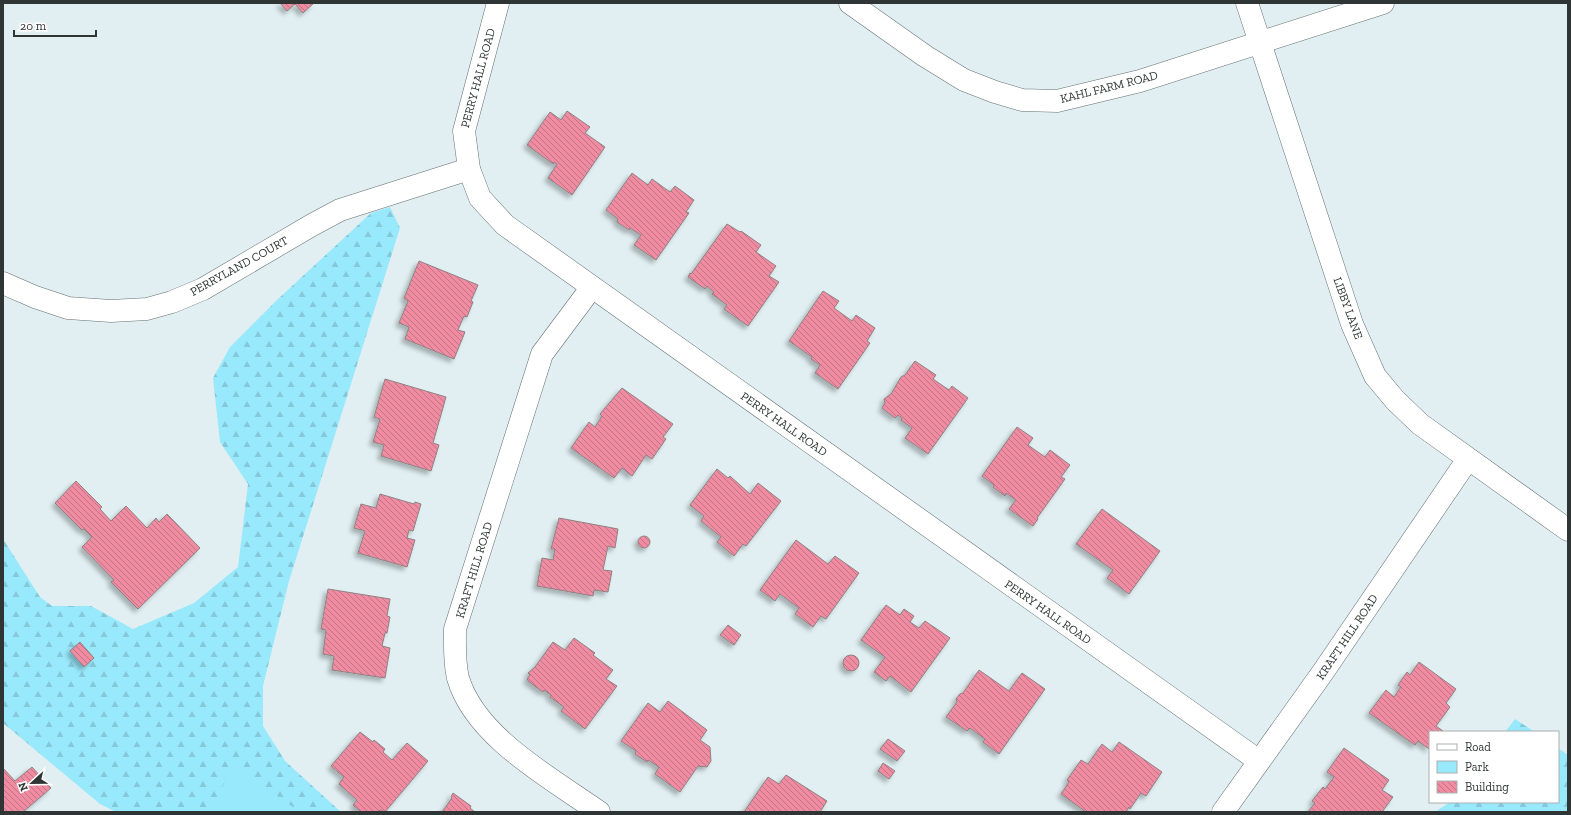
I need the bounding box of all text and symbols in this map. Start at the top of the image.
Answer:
scale bar [14,12,96,38]
text: 20 m [20,19,47,33]
street label: PERRY HALL ROAD [458,27,498,129]
street label: KAHL FARM ROAD [1059,68,1159,106]
street label: PERRYLAND COURT [188,233,291,299]
street label: LIBBY LANE [1330,275,1366,341]
street label: PERRY HALL ROAD [738,389,830,459]
street label: KRAFT HILL ROAD [453,520,495,620]
street label: PERRY HALL ROAD [1002,577,1094,647]
street label: KRAFT HILL ROAD [1313,592,1381,682]
legend [1429,731,1559,803]
text: Road [1465,740,1491,754]
text: Park [1465,760,1490,774]
north arrow [12,763,52,803]
text: N [15,780,31,793]
text: Building [1465,780,1509,794]

